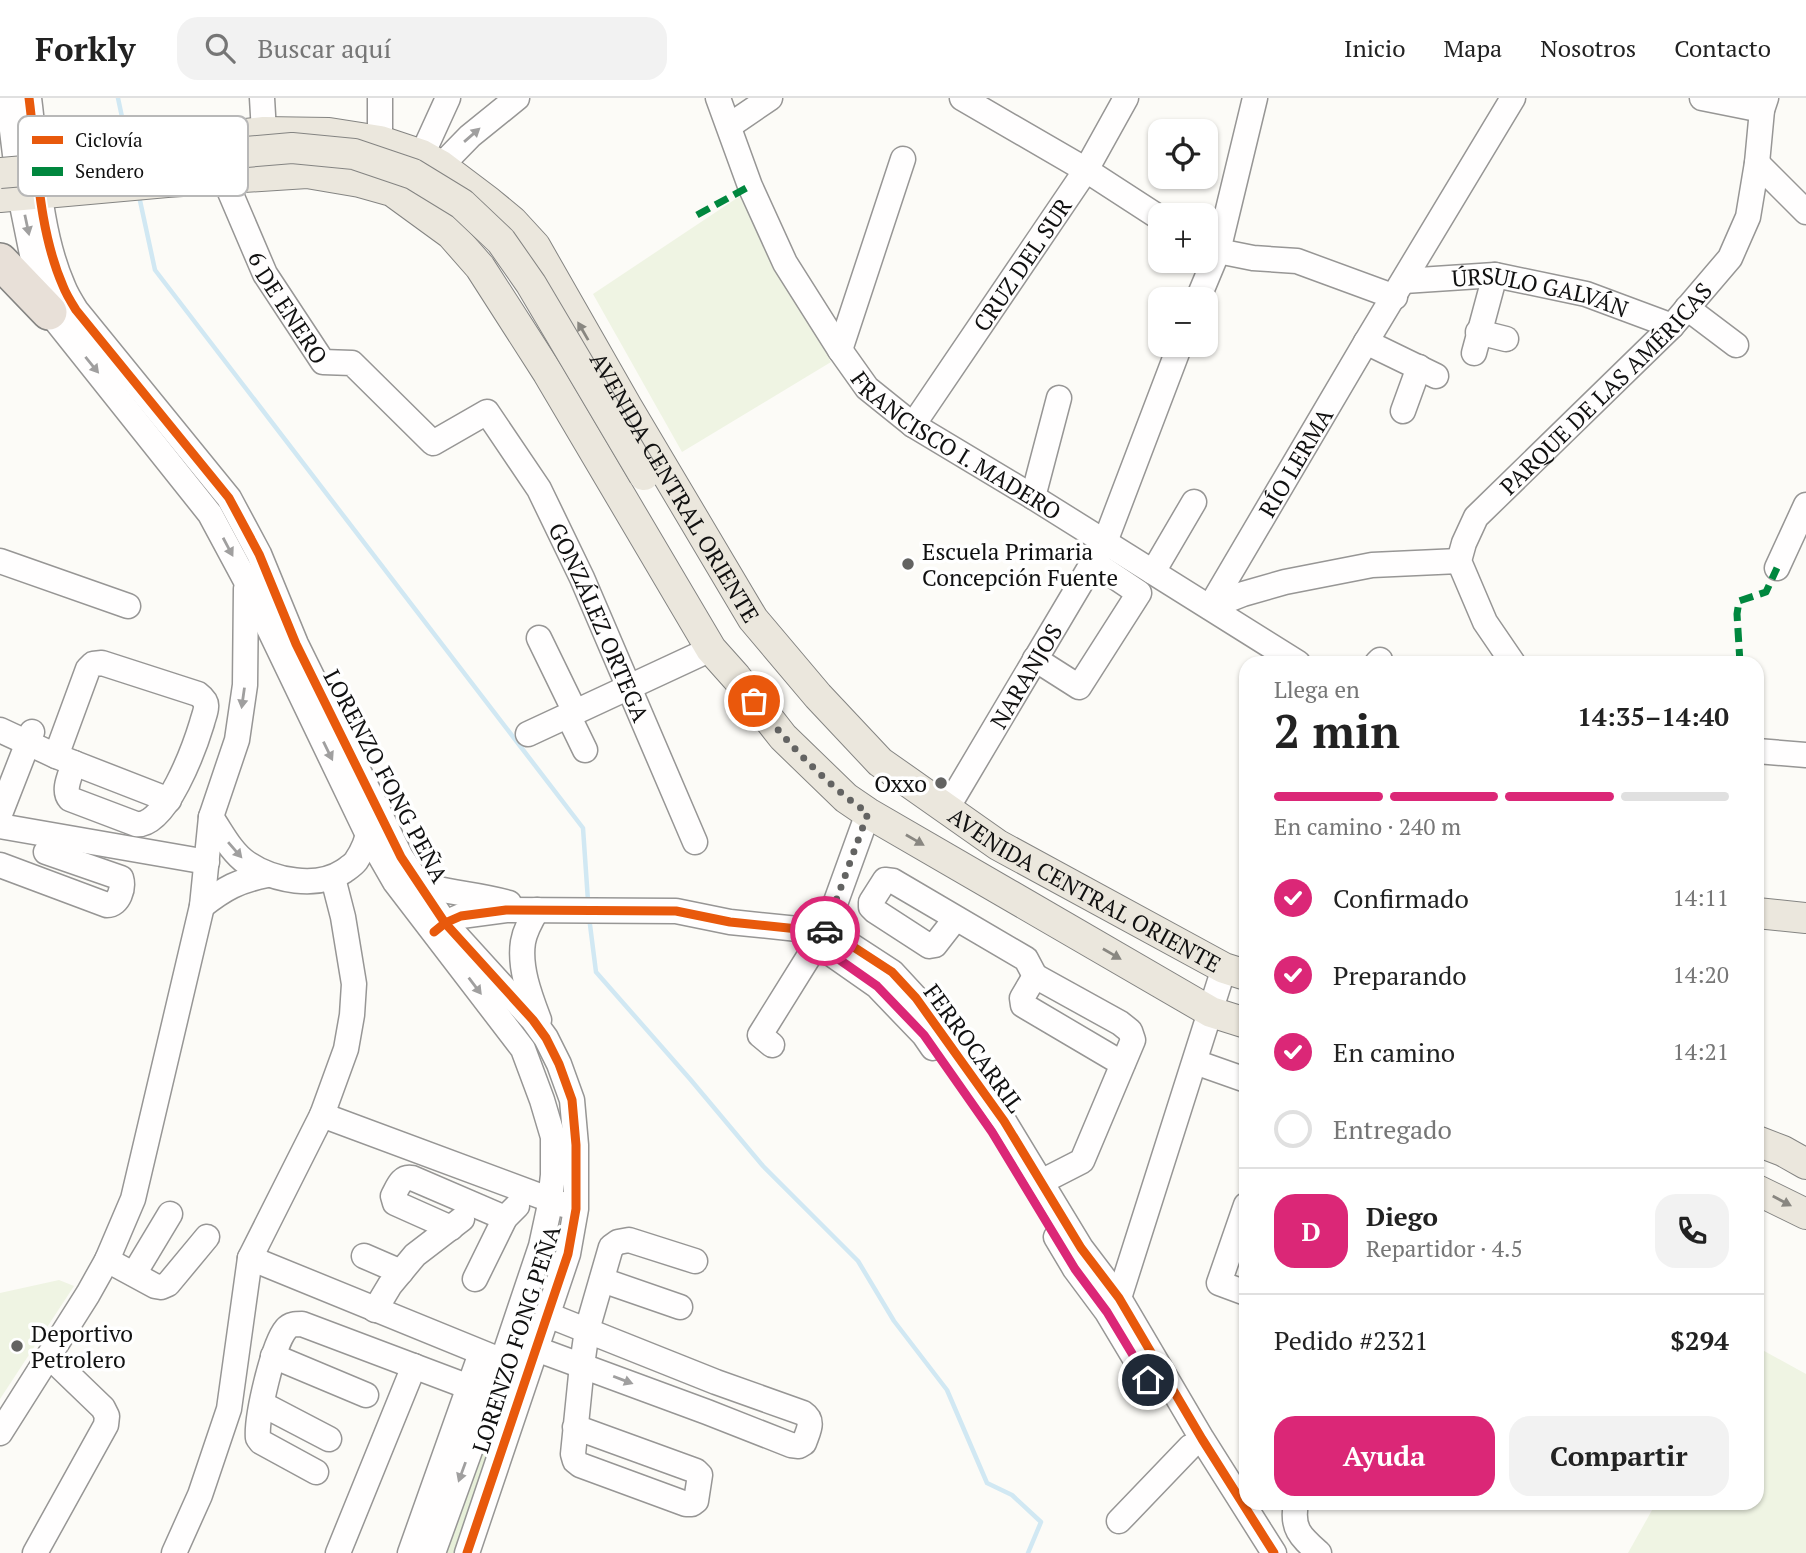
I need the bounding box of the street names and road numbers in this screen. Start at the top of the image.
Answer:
street label: CRUZ DEL SUR [966,191,1078,337]
street label: 6 DE ENERO [242,247,335,370]
street label: ÚRSULO GALVÁN [1451,260,1633,324]
street label: PARQUE DE LAS AMÉRICAS [1493,275,1718,501]
street label: AVENIDA CENTRAL ORIENTE [583,347,767,628]
street label: FRANCISCO I. MADERO [844,365,1067,527]
street label: RÍO LERMA [1251,402,1340,523]
street label: GONZÁLEZ ORTEGA [542,517,657,726]
street label: NARANJOS [982,618,1069,734]
street label: LORENZO FONG PEÑA [317,664,456,888]
street label: AVENIDA CENTRAL ORIENTE [942,800,1227,979]
street label: FERROCARRIL [917,978,1031,1119]
street label: LORENZO FONG PEÑA [465,1221,568,1457]

